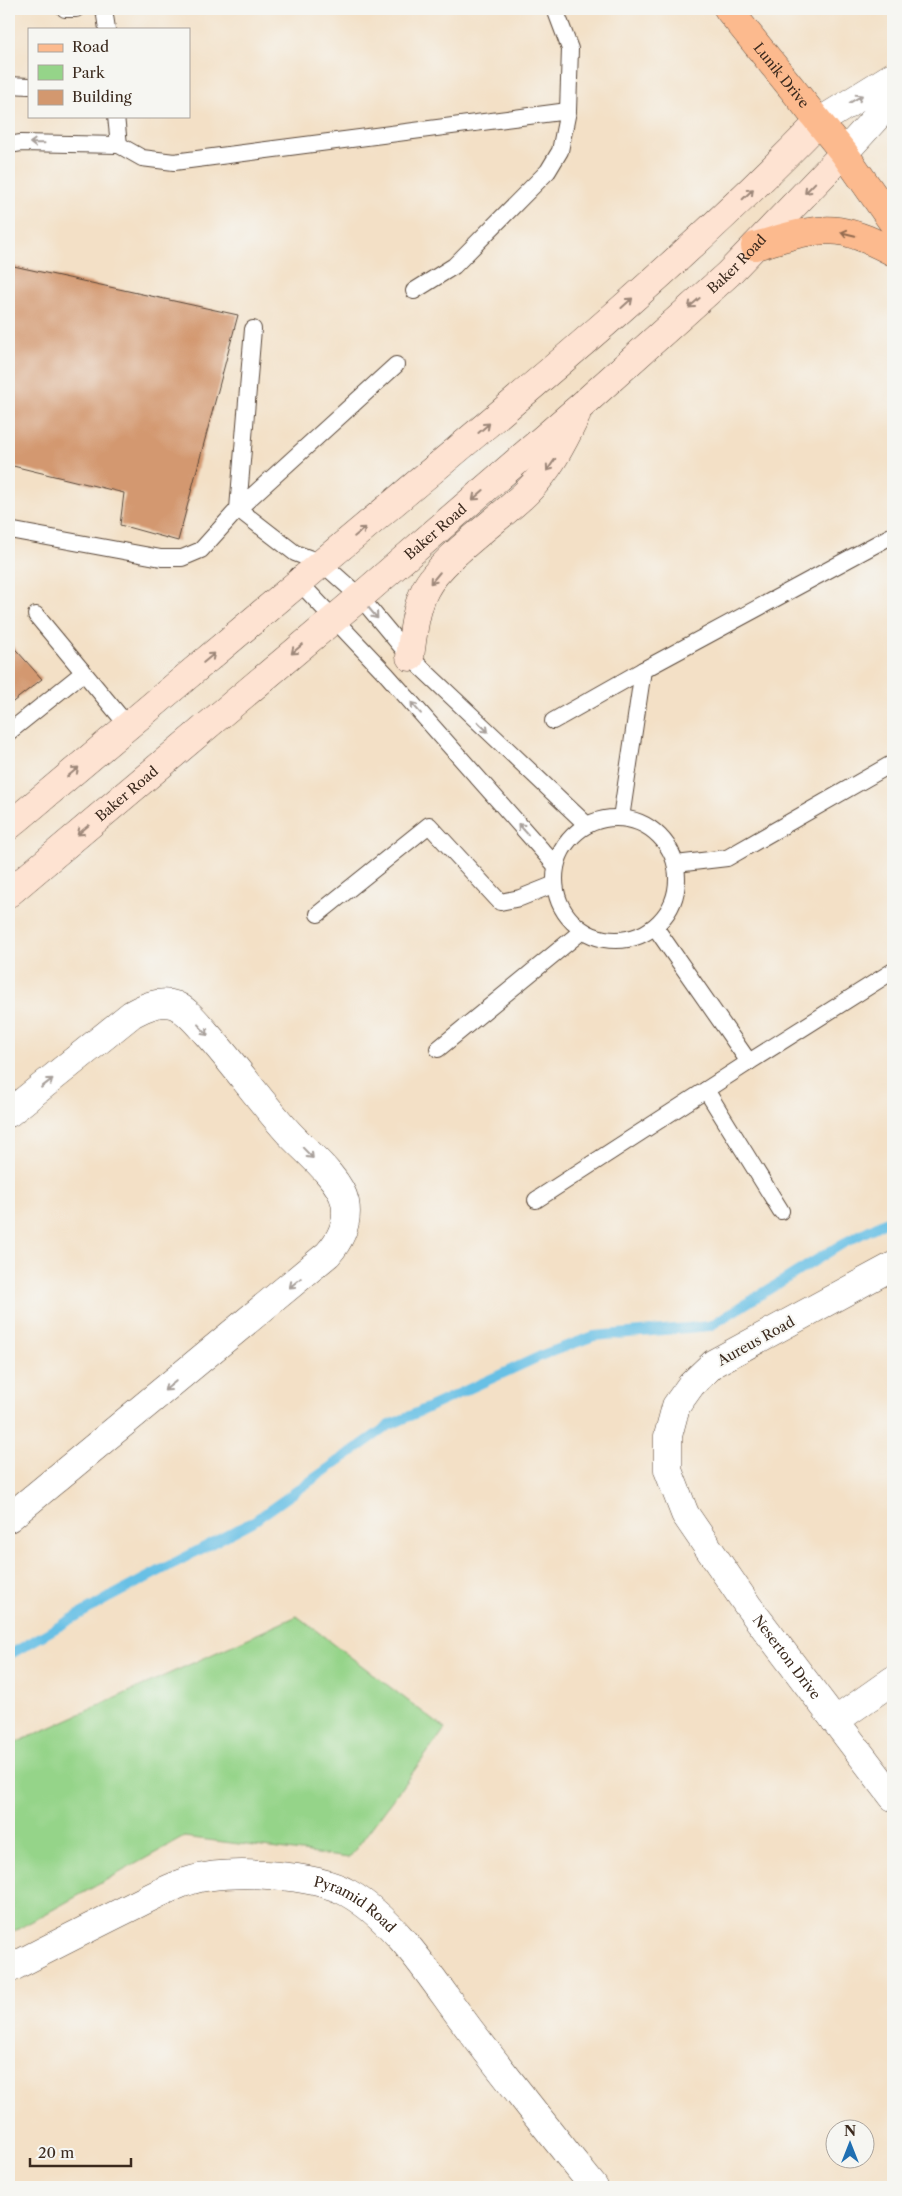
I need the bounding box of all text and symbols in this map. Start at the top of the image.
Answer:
legend [28,28,190,118]
text: Road [72,37,109,56]
street label: Lunik Drive [750,39,813,112]
text: Park [72,63,106,82]
text: Building [72,87,132,106]
one-way arrow [849,93,863,103]
one-way arrow [29,138,46,148]
one-way arrow [804,182,816,194]
one-way arrow [741,188,754,200]
one-way arrow [841,228,857,238]
street label: Baker Road [703,230,770,297]
one-way arrow [621,297,634,309]
one-way arrow [688,297,701,309]
one-way arrow [478,422,491,433]
one-way arrow [546,457,556,471]
one-way arrow [471,489,484,501]
street label: Baker Road [401,500,471,564]
one-way arrow [353,526,366,537]
one-way arrow [429,571,440,584]
one-way arrow [368,606,379,619]
one-way arrow [291,644,304,655]
one-way arrow [202,653,215,664]
one-way arrow [410,701,422,714]
one-way arrow [477,721,489,733]
street label: Baker Road [92,762,162,825]
one-way arrow [66,767,79,778]
one-way arrow [518,823,529,836]
one-way arrow [77,825,90,836]
one-way arrow [197,1023,209,1036]
one-way arrow [40,1077,53,1088]
one-way arrow [302,1147,314,1160]
one-way arrow [289,1277,302,1288]
street label: Aureus Road [713,1312,798,1370]
one-way arrow [164,1381,177,1392]
street label: Neserton Drive [749,1611,825,1703]
street label: Pyramid Road [312,1872,400,1936]
north arrow [824,2118,874,2168]
text: N [844,2122,856,2140]
scale bar [30,2136,131,2168]
text: 20 m [38,2143,74,2162]

